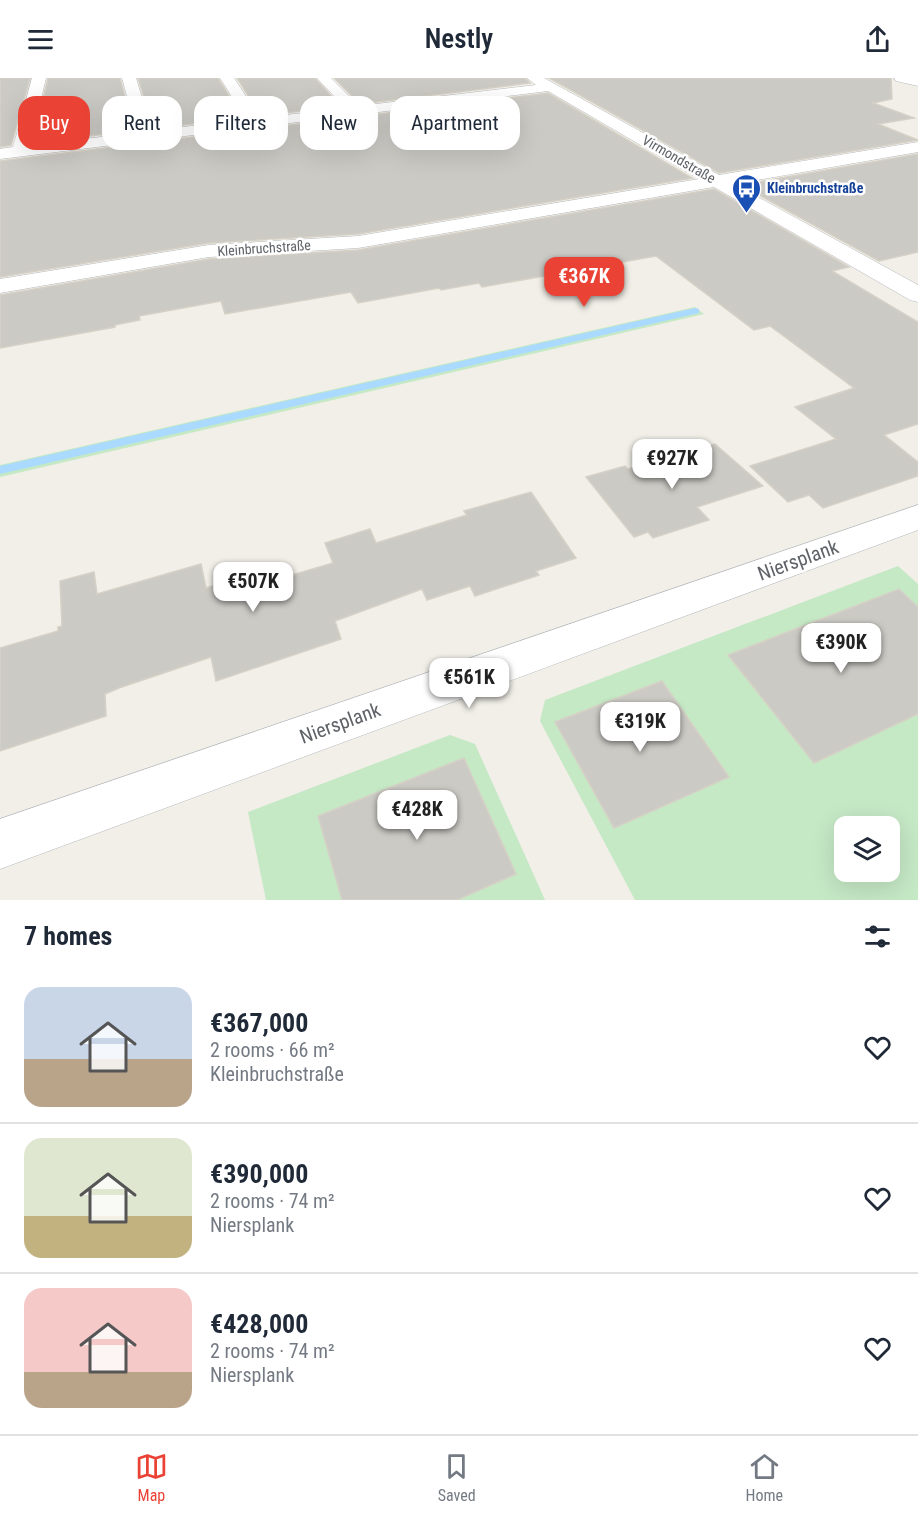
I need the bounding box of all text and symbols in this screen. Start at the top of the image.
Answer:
icon: menu [24,23,57,56]
text: Nestly [425,23,493,55]
icon: share [861,23,894,56]
chip: Buy [18,96,90,150]
chip: Rent [102,96,182,150]
chip: Filters [194,96,288,150]
chip: New [300,96,378,150]
chip: Apartment [390,96,520,150]
street label: Virmondstraße [640,132,719,187]
bus stop icon: Kleinbruchstraße [730,172,762,214]
place label: Kleinbruchstraße [767,180,864,196]
street label: Kleinbruchstraße [217,237,312,259]
pin: €367K [542,257,626,308]
text: €367K [558,264,610,288]
pin: €927K [630,439,714,490]
text: €927K [646,446,698,470]
street label: Niersplank [754,534,842,586]
pin: €507K [211,562,295,613]
text: €507K [227,569,279,593]
pin: €390K [799,623,883,674]
text: €390K [815,630,867,654]
pin: €561K [427,658,511,709]
text: €561K [443,665,495,689]
street label: Niersplank [296,697,384,749]
pin: €319K [598,702,682,753]
text: €319K [614,709,666,733]
pin: €428K [375,790,459,841]
text: €428K [391,797,443,821]
map controls [834,816,900,882]
button: layers [834,816,900,882]
icon: filters [861,920,894,953]
text: 7 homes [24,921,112,951]
text: €367,000 [210,1008,308,1038]
icon: home [72,1011,144,1083]
icon: heart [861,1031,894,1064]
text: 2 rooms · 66 m² [210,1038,335,1062]
text: Kleinbruchstraße [210,1062,344,1086]
text: €390,000 [210,1159,308,1189]
icon: home [72,1162,144,1234]
icon: heart [861,1182,894,1215]
text: 2 rooms · 74 m² [210,1189,335,1213]
text: Niersplank [210,1213,294,1237]
text: €428,000 [210,1309,308,1339]
icon: home [72,1312,144,1384]
icon: heart [861,1332,894,1365]
text: 2 rooms · 74 m² [210,1339,335,1363]
text: Niersplank [210,1363,294,1387]
tab: Map [135,1450,168,1505]
tab: Saved [438,1450,476,1505]
tab: Home [746,1450,783,1505]

